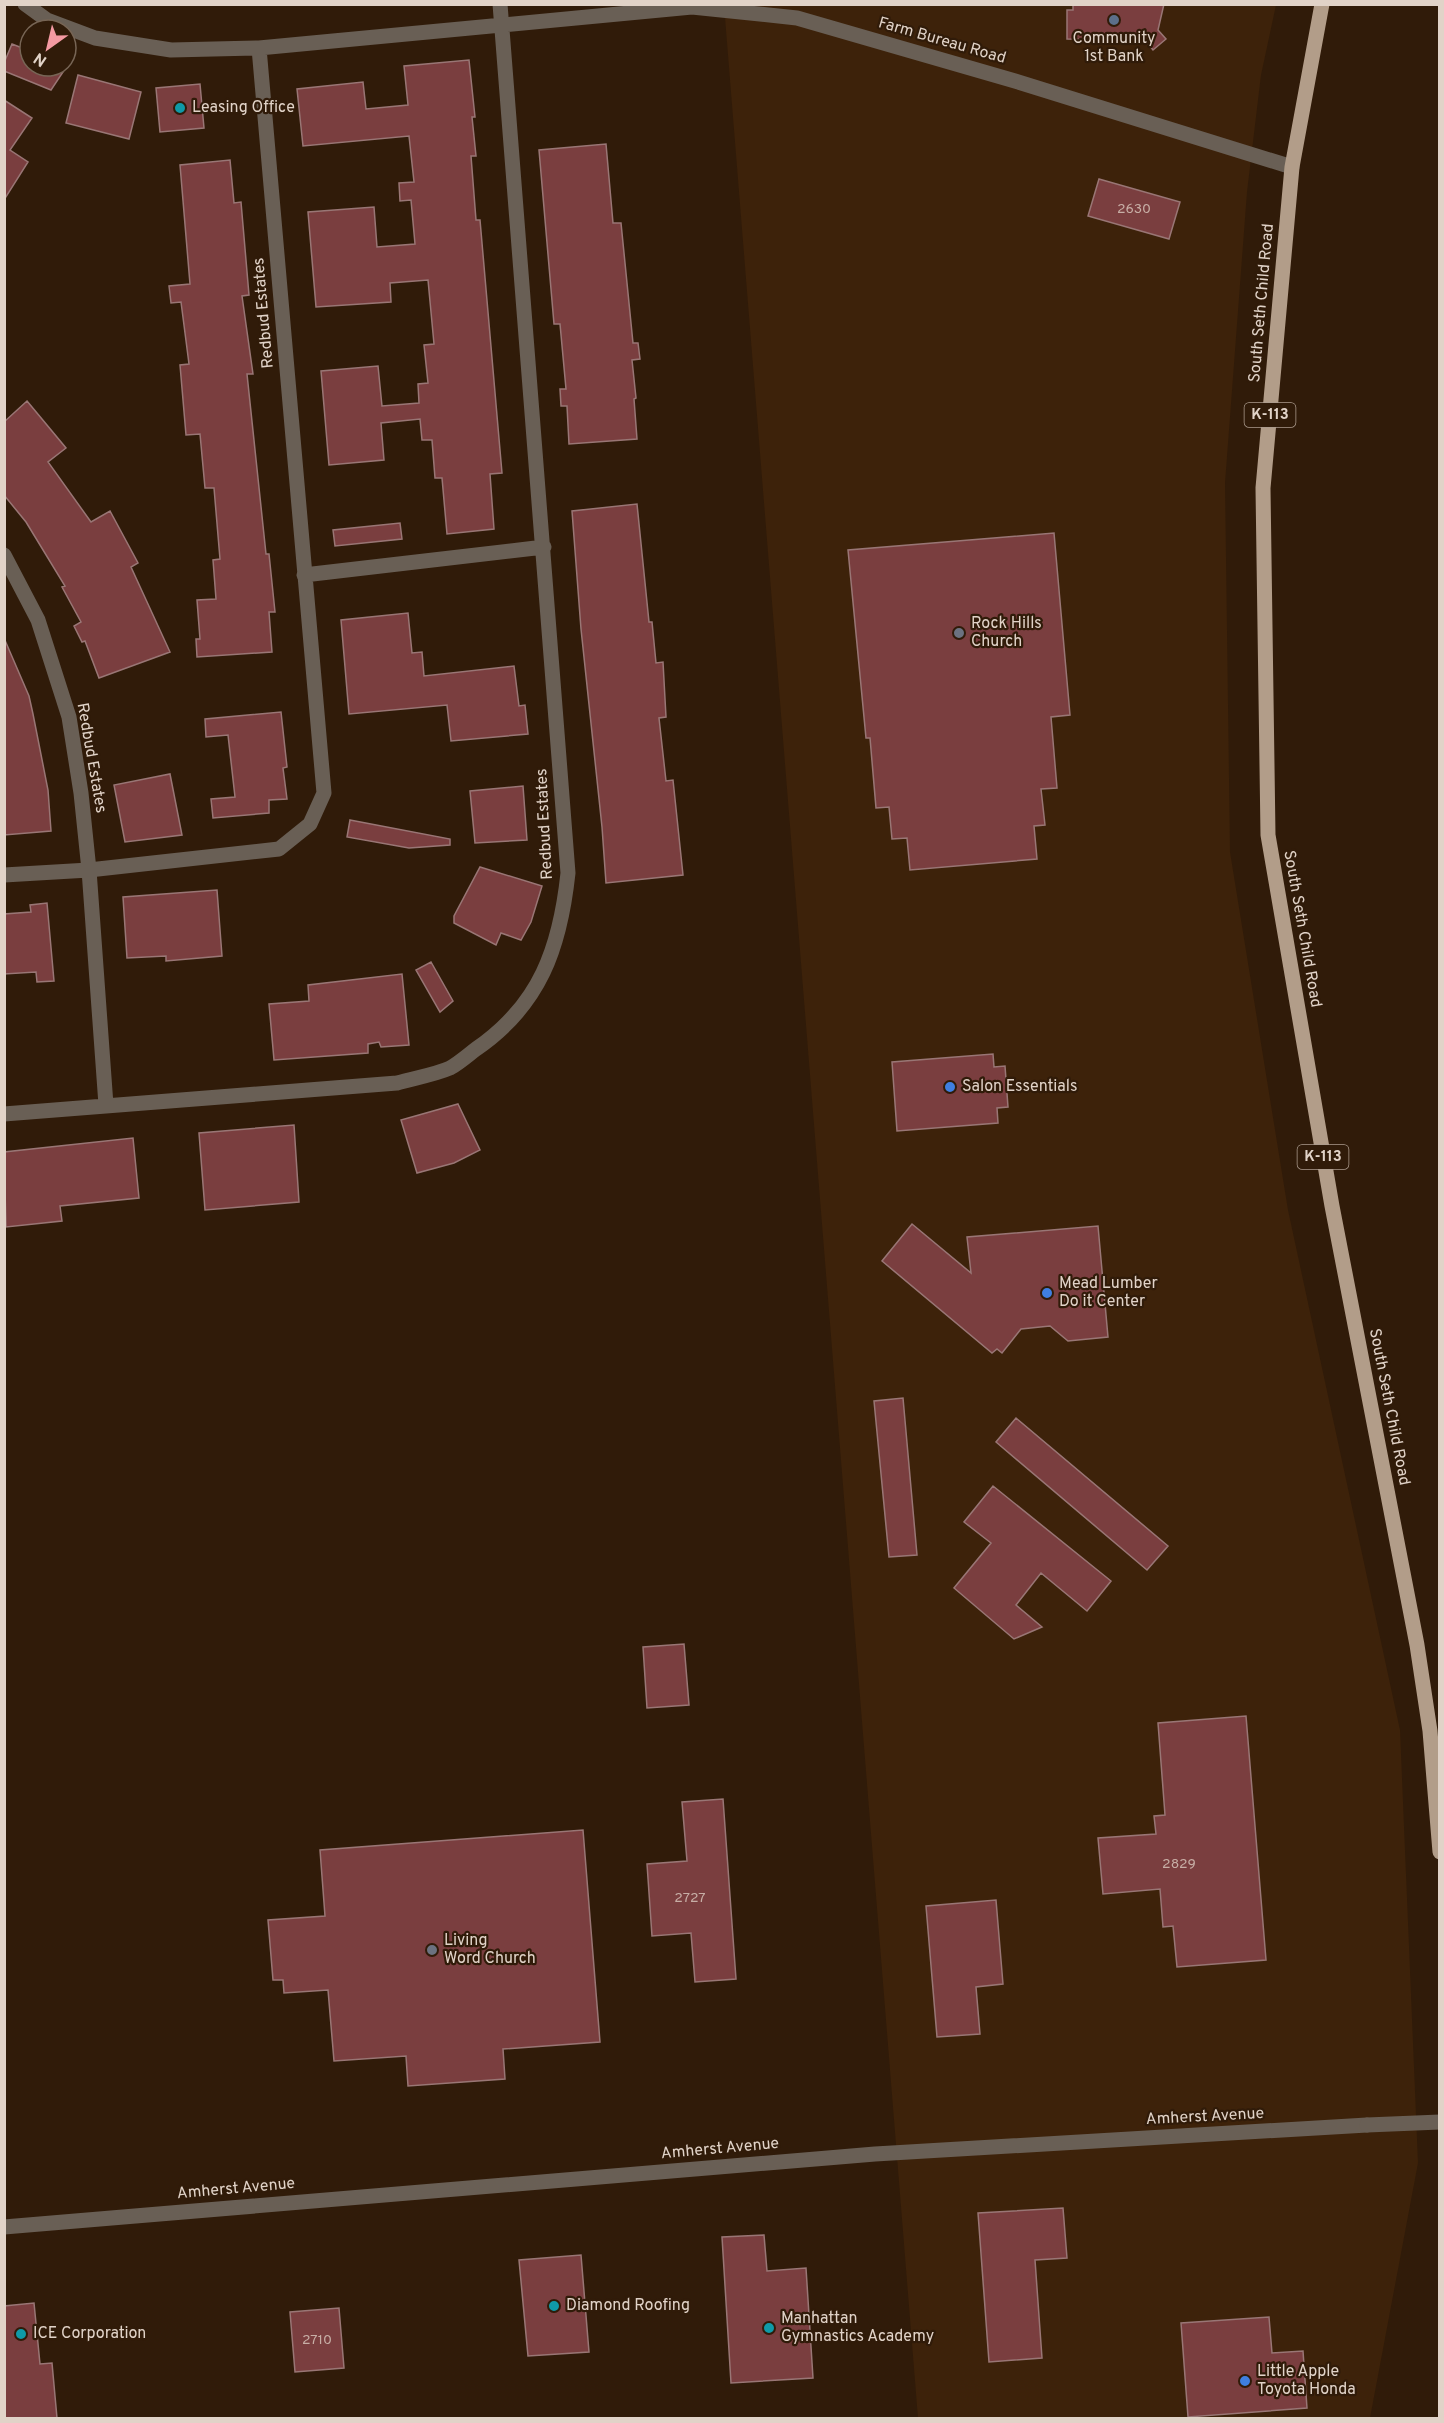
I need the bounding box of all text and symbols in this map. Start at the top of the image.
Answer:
street label: Farm Bureau Road [876,13,1008,69]
marker: Community 1st Bank [1107,13,1121,27]
north arrow [18,18,78,78]
place label: Community 1st Bank [1072,29,1156,67]
text: N [30,47,51,70]
place label: Leasing Office [192,98,295,118]
marker: Leasing Office [173,101,187,115]
house number: 2630 [1117,201,1151,218]
street label: South Seth Child Road [1245,223,1279,383]
street label: Redbud Estates [249,257,279,369]
road number: K-113 [1244,403,1296,427]
place label: Rock Hills Church [971,614,1042,652]
marker: Rock Hills Church [952,626,966,640]
street label: Redbud Estates [71,701,111,815]
street label: Redbud Estates [532,768,558,880]
street label: South Seth Child Road [1278,849,1326,1009]
place label: Salon Essentials [962,1077,1077,1097]
marker: Salon Essentials [943,1080,957,1094]
road number: K-113 [1298,1145,1348,1169]
place label: Mead Lumber Do it Center [1059,1274,1158,1312]
marker: Mead Lumber Do it Center [1040,1286,1054,1300]
street label: South Seth Child Road [1364,1327,1414,1487]
house number: 2829 [1162,1856,1196,1873]
house number: 2727 [674,1890,706,1907]
place label: Living Word Church [444,1931,536,1969]
marker: Living Word Church [425,1943,439,1957]
street label: Amherst Avenue [1145,2104,1265,2130]
street label: Amherst Avenue [660,2134,780,2164]
street label: Amherst Avenue [176,2174,296,2204]
place label: Diamond Roofing [566,2296,690,2316]
marker: Diamond Roofing [547,2299,561,2313]
place label: Manhattan Gymnastics Academy [781,2309,934,2347]
marker: Manhattan Gymnastics Academy [762,2321,776,2335]
place label: ICE Corporation [33,2324,146,2344]
marker: ICE Corporation [14,2327,28,2341]
house number: 2710 [302,2332,332,2349]
place label: Little Apple Toyota Honda [1257,2362,1356,2400]
marker: Little Apple Toyota Honda [1238,2374,1252,2388]

